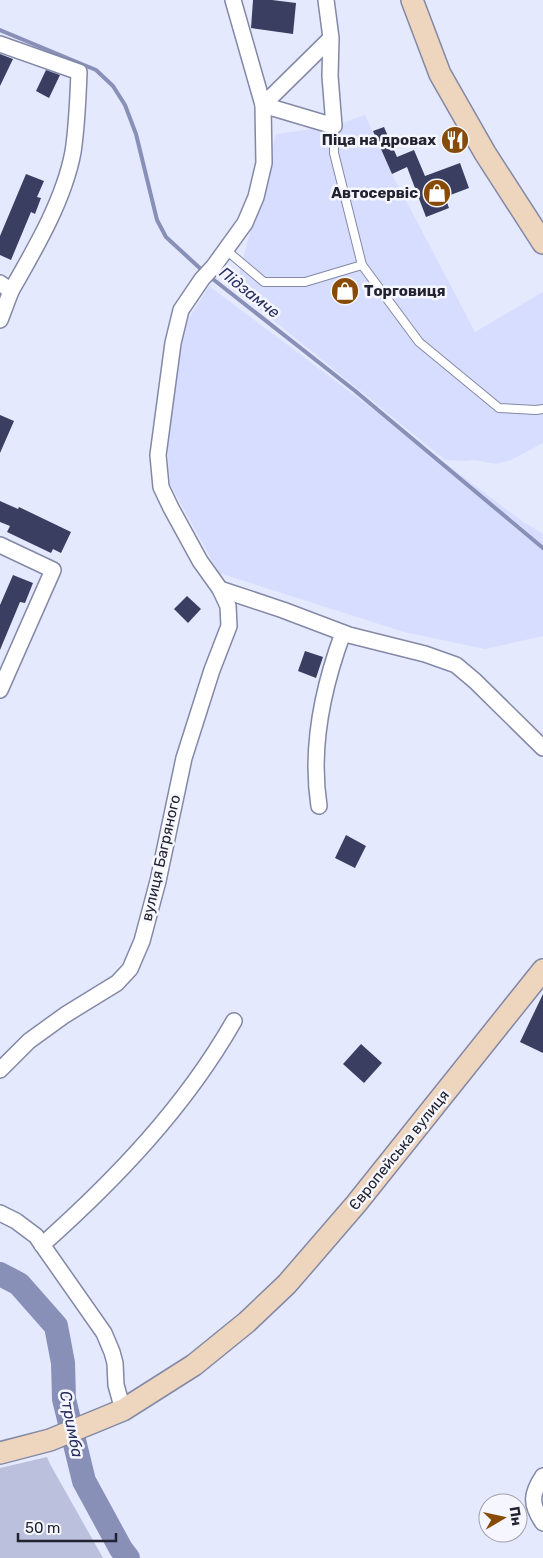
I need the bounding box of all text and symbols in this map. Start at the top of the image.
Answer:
restaurant icon: Піца на дровах [440,125,470,155]
place label: Піца на дровах [322,131,436,149]
shop icon: Автосервіс [422,178,452,208]
place label: Автосервіс [331,184,418,202]
water label: Підзамче [216,263,284,322]
shop icon: Торговиця [330,276,360,306]
place label: Торговиця [364,282,446,300]
street label: вулиця Багряного [138,793,184,923]
street label: Європейська вулиця [345,1086,453,1214]
water label: Стримба [56,1389,87,1459]
north arrow [478,1493,528,1543]
text: Пн [505,1505,525,1527]
scale bar [18,1510,115,1542]
text: 50 m [25,1519,60,1537]

